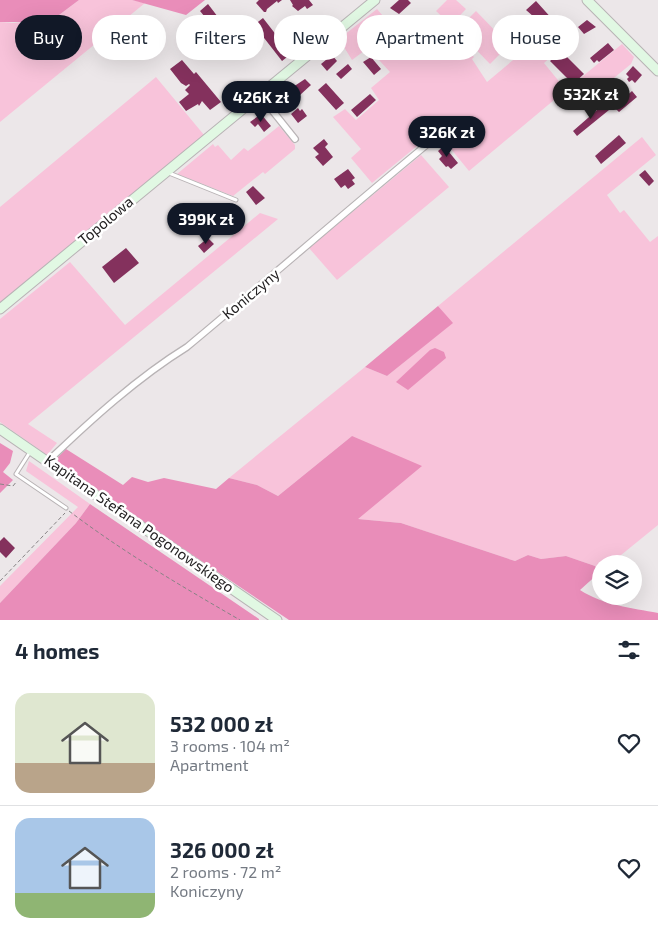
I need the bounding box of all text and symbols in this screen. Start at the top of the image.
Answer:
chip: Buy [15,15,82,60]
chip: Rent [92,15,166,60]
chip: Filters [176,15,264,60]
chip: New [274,15,347,60]
chip: Apartment [357,15,482,60]
chip: House [492,15,579,60]
pin: 532K zł [545,78,637,120]
pin: 426K zł [215,80,307,123]
text: 532K zł [564,84,618,103]
text: 426K zł [233,87,289,106]
pin: 326K zł [401,116,493,158]
text: 326K zł [419,122,475,141]
street label: Topolowa [74,192,137,248]
pin: 399K zł [160,202,252,245]
text: 399K zł [178,209,234,228]
street label: Koniczyny [218,264,283,322]
street label: Kapitana Stefana Pogonowskiego [41,451,238,596]
map controls [592,555,642,605]
button: layers [592,555,642,605]
icon: filters [615,636,643,664]
text: 4 homes [15,638,99,663]
text: 532 000 zł [170,711,273,736]
icon: home [55,713,115,773]
icon: heart [615,729,643,757]
text: 3 rooms · 104 m² [170,736,290,755]
text: Apartment [170,755,249,774]
text: 326 000 zł [170,837,274,862]
icon: home [55,838,115,898]
icon: heart [615,854,643,882]
text: 2 rooms · 72 m² [170,862,281,881]
text: Koniczyny [170,881,244,900]

